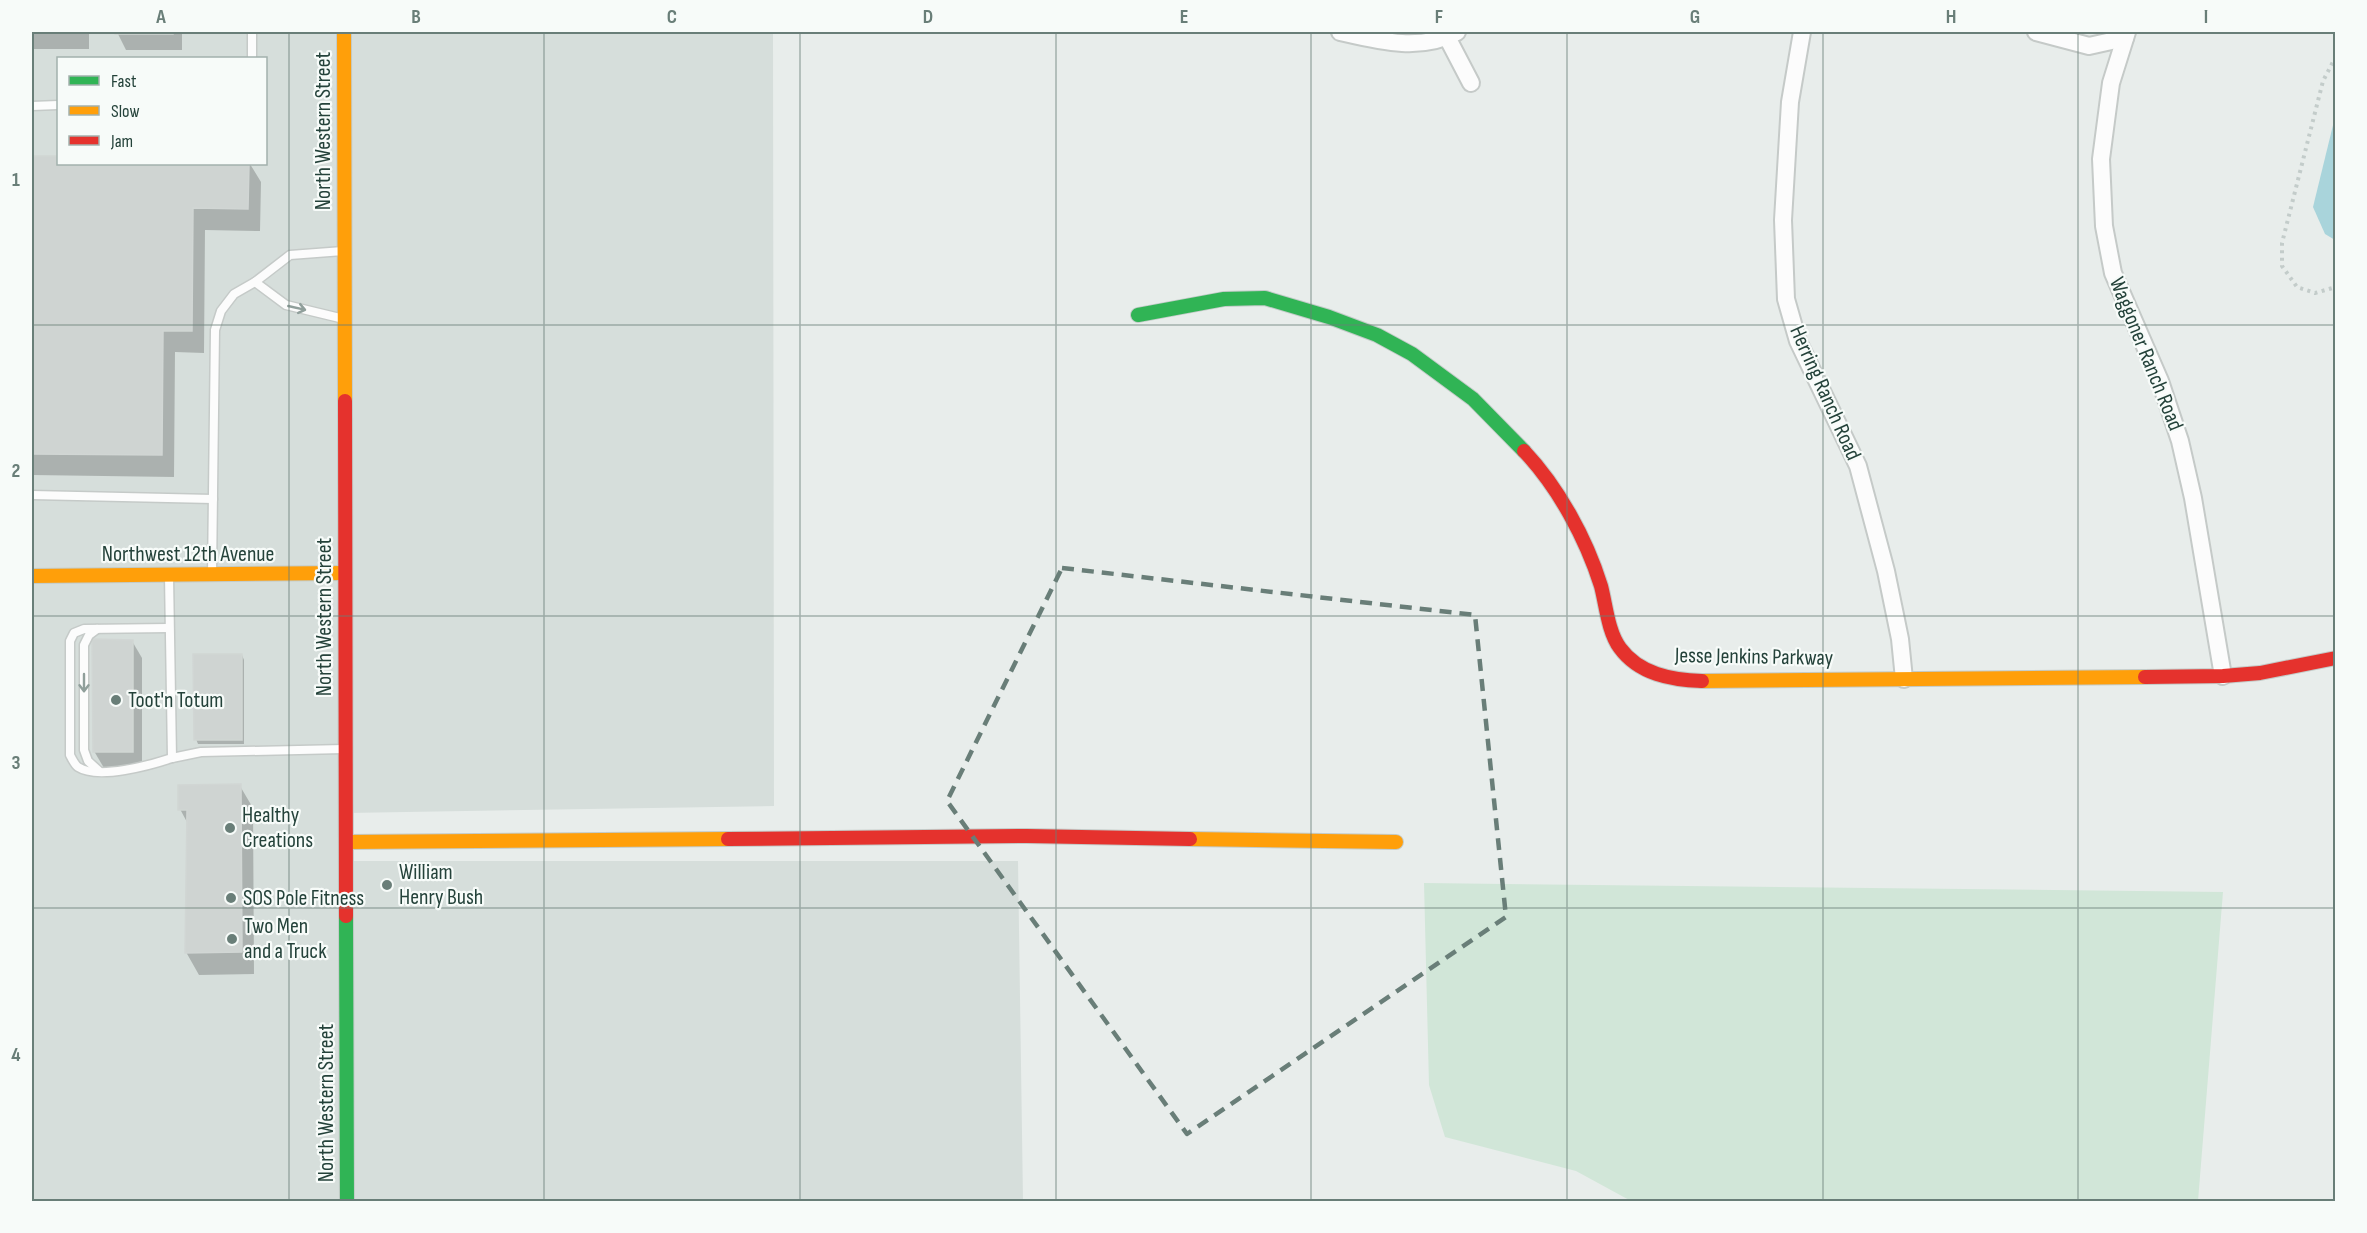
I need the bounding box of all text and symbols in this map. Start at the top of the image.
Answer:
text: A [155,5,166,29]
text: B [411,5,421,29]
text: C [667,5,677,29]
text: D [923,5,933,29]
text: E [1180,5,1188,29]
text: F [1435,5,1443,29]
text: G [1690,5,1700,29]
text: H [1946,5,1956,29]
text: I [2204,5,2208,29]
street label: North Western Street [310,52,337,210]
legend [57,57,267,165]
text: Fast [111,71,137,92]
text: Slow [111,101,140,122]
text: Jam [110,131,133,152]
text: 1 [12,168,20,192]
street label: Waggoner Ranch Road [2103,273,2189,435]
one-way arrow [287,302,306,314]
street label: Herring Ranch Road [1783,321,1867,465]
text: 2 [12,459,20,483]
street label: North Western Street [311,538,338,696]
street label: Northwest 12th Avenue [102,541,274,568]
street label: Jesse Jenkins Parkway [1674,642,1834,672]
one-way arrow [78,672,90,692]
place label: Toot'n Totum [128,687,223,714]
marker: Toot'n Totum [109,693,123,707]
text: 3 [12,751,21,775]
place label: Healthy Creations [242,802,313,854]
marker: Healthy Creations [223,821,237,835]
place label: William Henry Bush [399,859,483,911]
marker: William Henry Bush [380,878,394,892]
place label: SOS Pole Fitness [243,885,364,912]
marker: SOS Pole Fitness [224,891,238,905]
place label: Two Men and a Truck [244,913,327,965]
marker: Two Men and a Truck [225,932,239,946]
street label: North Western Street [313,1024,340,1182]
text: 4 [11,1043,21,1067]

